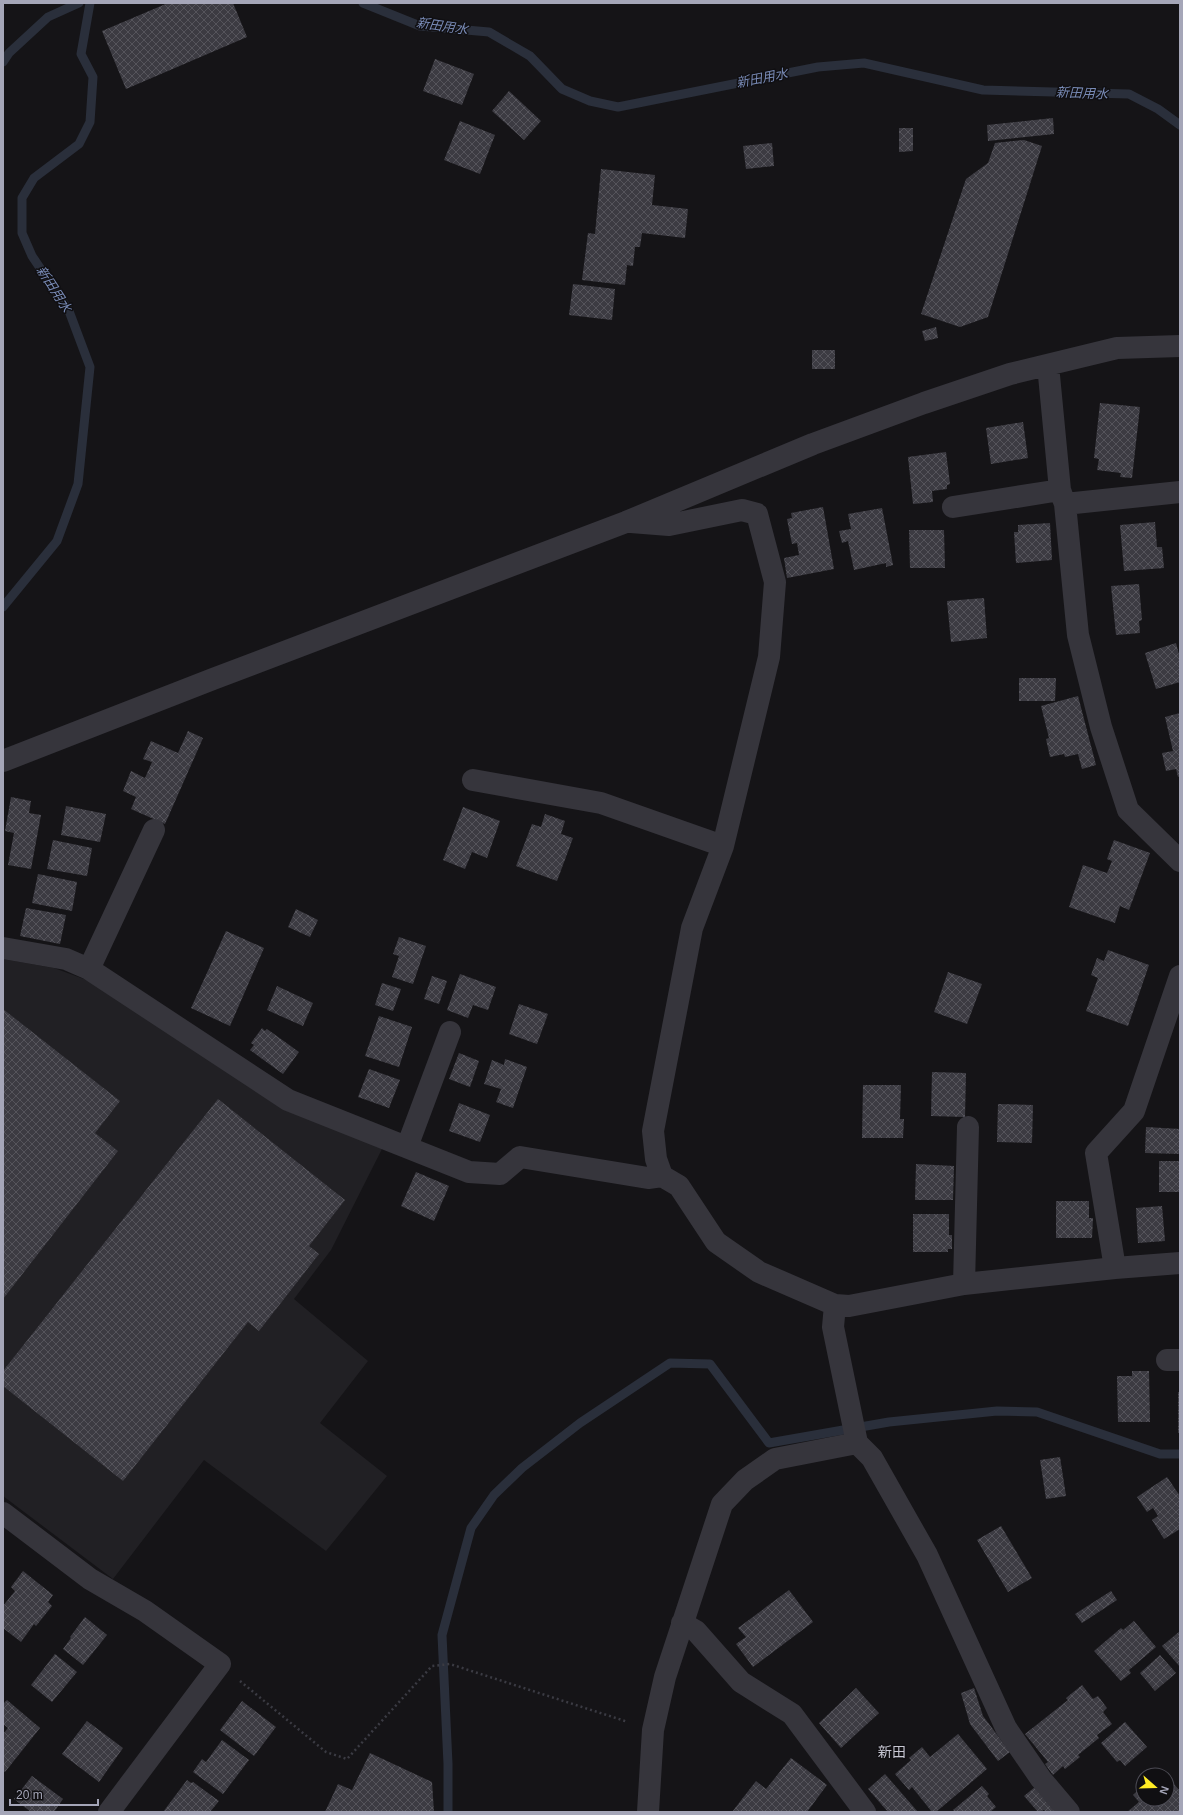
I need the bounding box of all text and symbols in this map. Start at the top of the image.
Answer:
water label: 新田用水 [415,15,471,37]
water label: 新田用水 [735,65,791,90]
water label: 新田用水 [1056,85,1110,101]
water label: 新田用水 [34,263,76,317]
district label: 新田 [878,1744,906,1760]
north arrow [1135,1767,1175,1807]
scale bar [10,1781,98,1807]
text: N [1157,1785,1171,1796]
text: 20 m [16,1788,43,1802]

